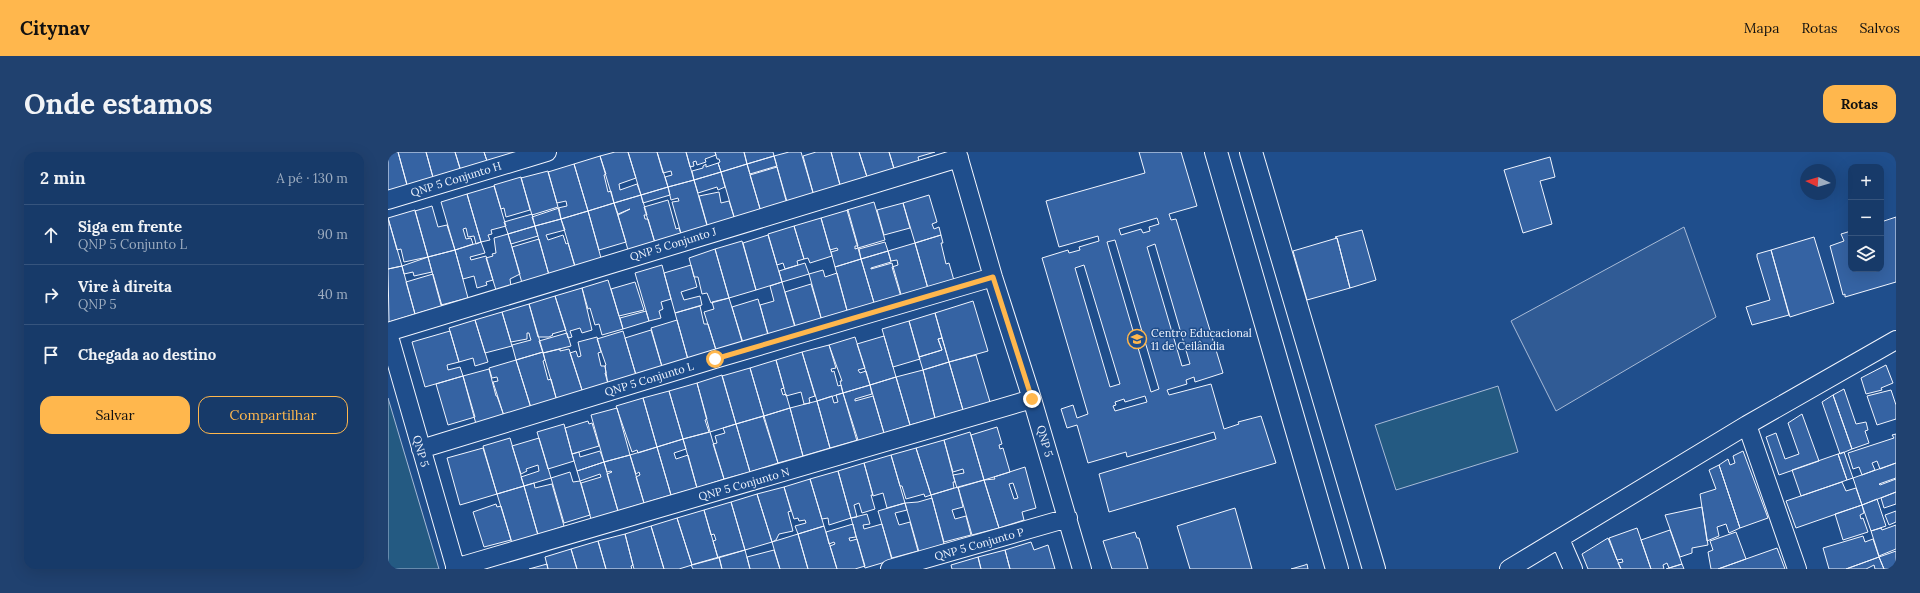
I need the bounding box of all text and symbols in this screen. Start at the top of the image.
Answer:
text: Citynav [20,16,90,40]
text: Mapa [1744,19,1779,37]
text: Rotas [1801,19,1837,37]
text: Salvos [1859,19,1900,37]
button: Rotas [1823,85,1896,123]
text: Onde estamos [24,86,213,122]
street label: QNP 5 Conjunto H [409,159,503,199]
north arrow [1800,164,1836,200]
map controls [1848,164,1884,272]
button: + [1848,164,1884,200]
text: 2 min [40,167,86,189]
text: A pé · 130 m [276,170,348,187]
button: − [1848,200,1884,236]
text: Siga em frente [78,217,182,236]
icon: ahead [40,224,62,246]
street label: QNP 5 Conjunto J [628,224,718,264]
text: 90 m [317,226,348,243]
text: QNP 5 Conjunto L [78,236,187,253]
button: layers [1848,236,1884,272]
text: Vire à direita [78,277,172,296]
icon: right [40,284,62,306]
text: 40 m [318,286,348,303]
text: QNP 5 [78,296,117,313]
place label: Centro Educacional 11 de Ceilândia [1151,326,1252,353]
school or university icon: Centro Educacional 11 de Ceilândia [1126,328,1148,350]
icon: arrive [40,344,62,366]
text: Chegada ao destino [78,345,216,364]
route start [706,350,724,368]
street label: QNP 5 Conjunto L [603,359,696,399]
route end [1023,390,1041,408]
button: Salvar [40,396,190,434]
button: Compartilhar [198,396,348,434]
street label: QNP 5 [1034,423,1056,459]
street label: QNP 5 [410,433,432,469]
street label: QNP 5 Conjunto N [697,464,791,504]
street label: QNP 5 Conjunto P [933,524,1026,563]

